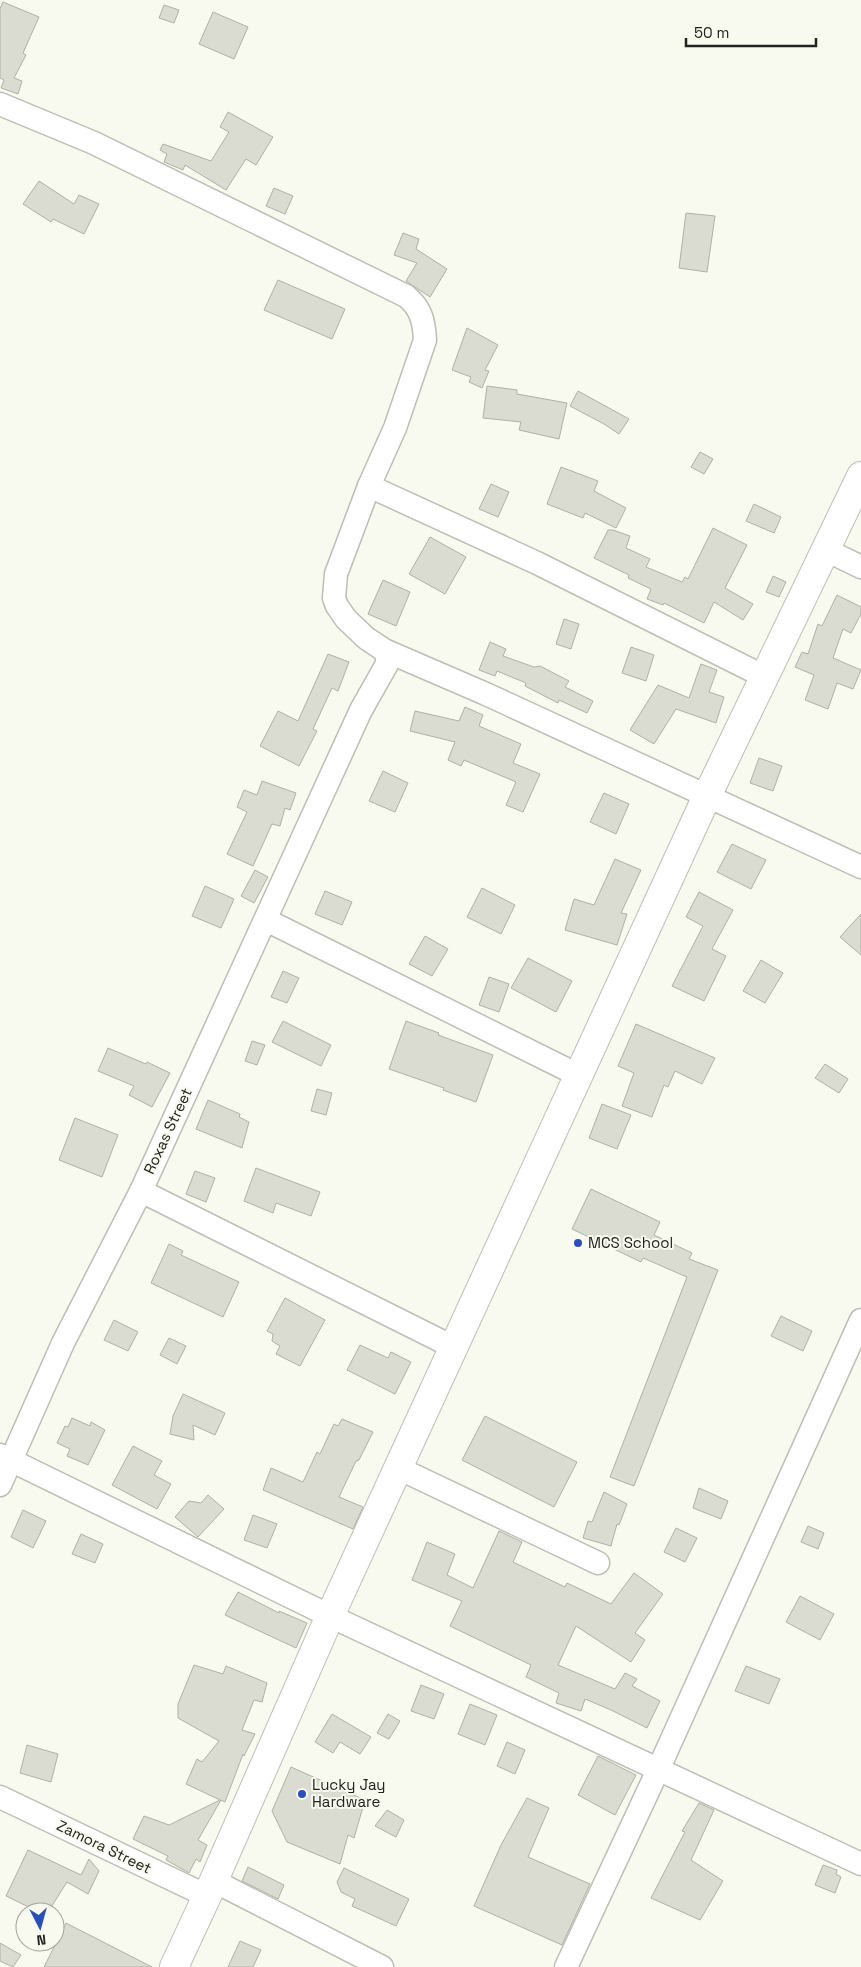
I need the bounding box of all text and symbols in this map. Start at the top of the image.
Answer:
scale bar [686,15,816,47]
text: 50 m [694,23,729,42]
street label: Roxas Street [139,1084,196,1177]
place label: MCS School [588,1233,673,1252]
marker: MCS School [572,1237,584,1249]
place label: Lucky Jay Hardware [312,1775,386,1811]
marker: Lucky Jay Hardware [296,1788,308,1800]
street label: Zamora Street [54,1815,155,1878]
north arrow [15,1902,65,1952]
text: N [36,1930,47,1949]

